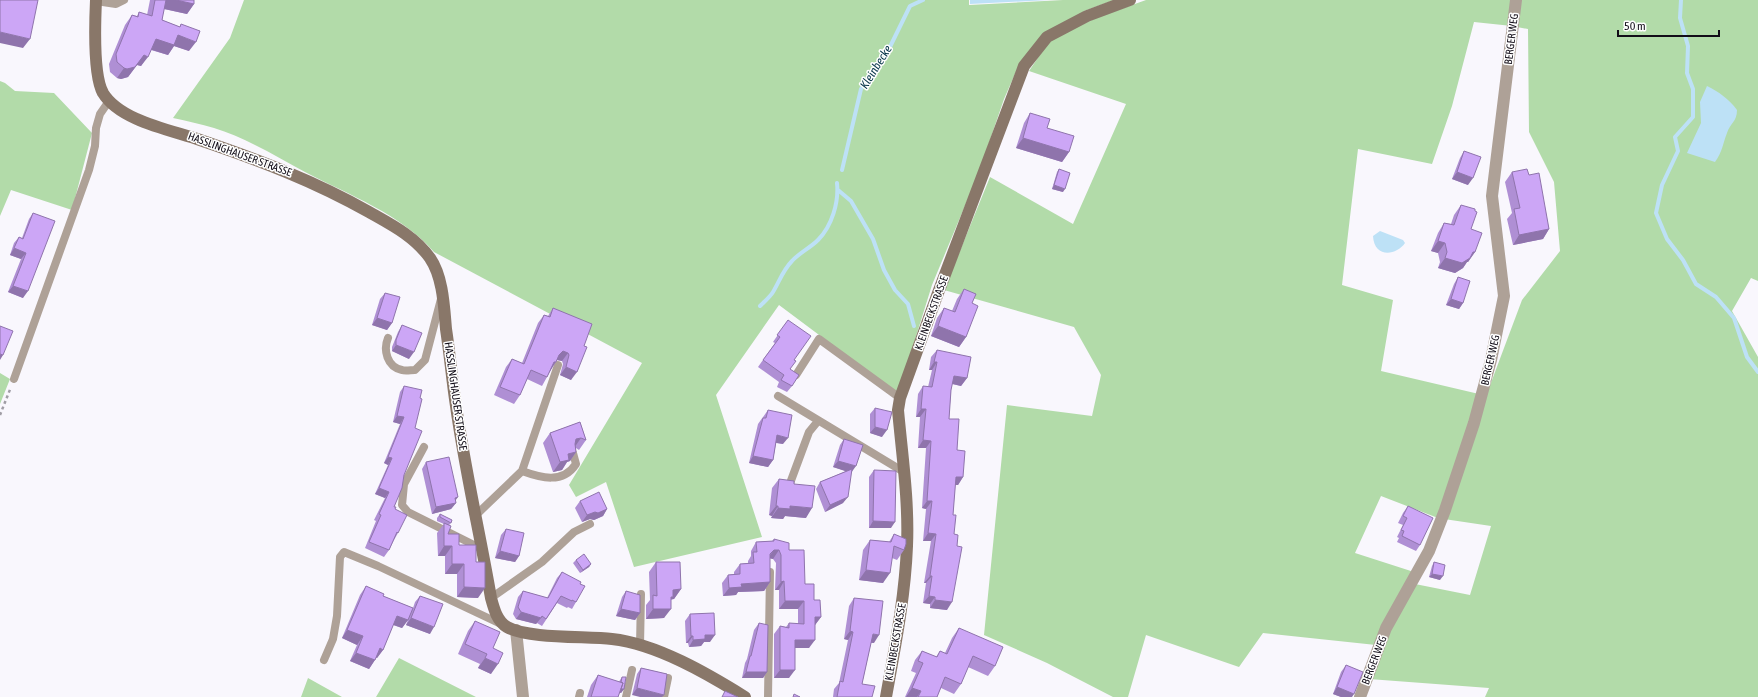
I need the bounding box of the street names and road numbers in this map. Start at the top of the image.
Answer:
street label: BERGER WEG [1502,13,1520,65]
street label: HASSLINGHAUSER STRASSE [187,130,294,178]
street label: KLEINBECKSTRASSE [912,274,950,352]
street label: BERGER WEG [1478,333,1502,386]
street label: HASSLINGHAUSER STRASSE [442,341,470,451]
street label: KLEINBECKSTRASSE [882,602,908,682]
street label: BERGER WEG [1359,634,1389,686]

